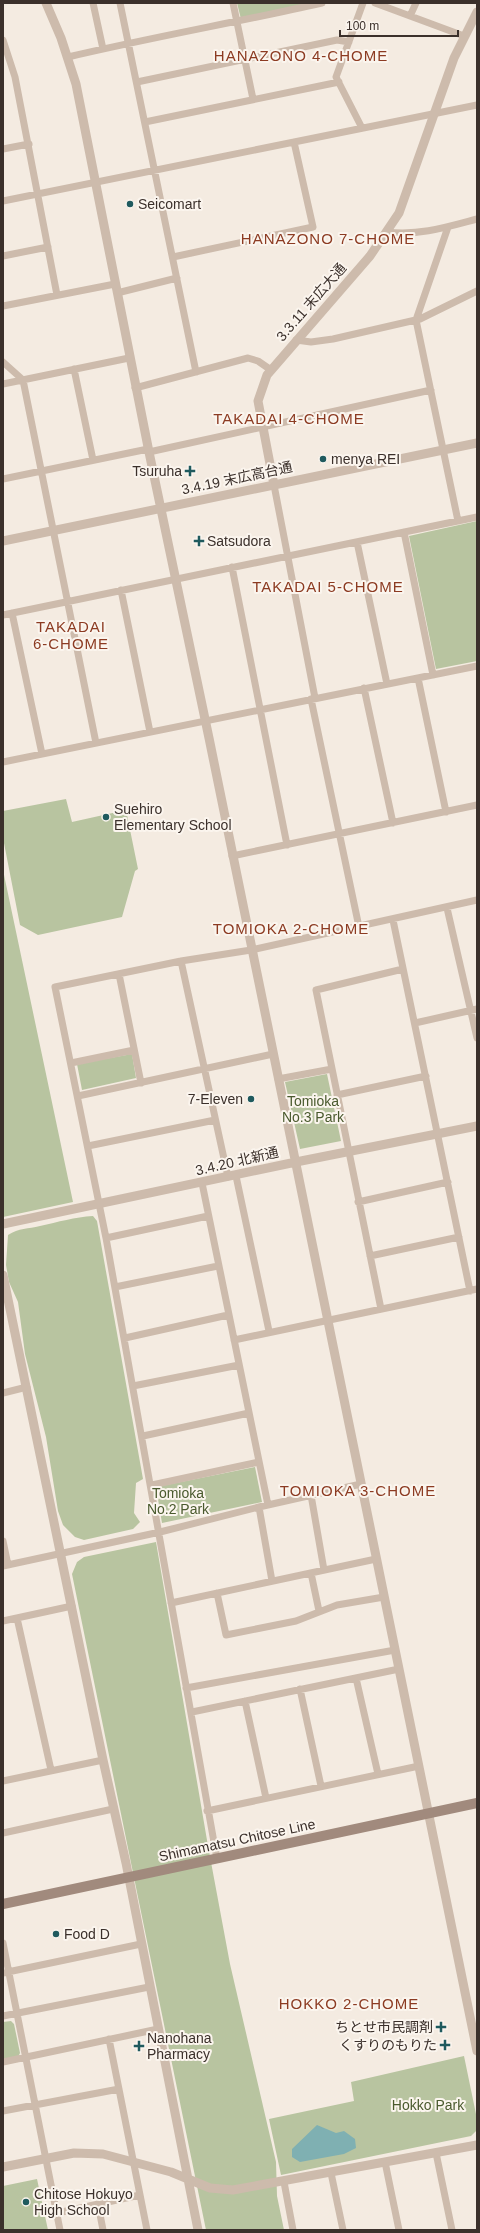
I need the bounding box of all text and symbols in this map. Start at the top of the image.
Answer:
scale bar [340,12,458,38]
text: 100 m [346,19,379,33]
district label: HANAZONO 4-CHOME [214,47,388,64]
place label: Seicomart [138,196,201,212]
marker: Seicomart [125,199,135,209]
district label: HANAZONO 7-CHOME [241,230,415,247]
street label: 3.3.11 末広大通 [273,260,349,344]
district label: TAKADAI 4-CHOME [213,410,365,427]
place label: menya REI [331,451,400,467]
marker: menya REI [318,454,328,464]
street label: 3.4.19 末広高台通 [180,458,294,498]
place label: Tsuruha [132,463,182,479]
marker: Tsuruha [185,466,195,476]
place label: Satsudora [207,533,271,549]
marker: Satsudora [194,536,204,546]
district label: TAKADAI 5-CHOME [252,578,404,595]
district label: TAKADAI 6-CHOME [33,618,109,652]
place label: Suehiro Elementary School [114,801,232,833]
marker: Suehiro Elementary School [101,812,111,822]
district label: TOMIOKA 2-CHOME [213,920,369,937]
place label: 7-Eleven [188,1091,243,1107]
park label: Tomioka No.3 Park [282,1093,345,1125]
marker: 7-Eleven [246,1094,256,1104]
street label: 3.4.20 北新通 [194,1144,280,1178]
district label: TOMIOKA 3-CHOME [280,1482,436,1499]
park label: Tomioka No.2 Park [147,1485,210,1517]
street label: Shimamatsu Chitose Line [157,1816,317,1864]
place label: Food D [64,1926,110,1942]
marker: Food D [51,1929,61,1939]
district label: HOKKO 2-CHOME [279,1995,419,2012]
place label: ちとせ市民調剤 [335,2019,433,2035]
marker: ちとせ市民調剤 [436,2022,446,2032]
place label: Nanohana Pharmacy [147,2030,212,2062]
place label: くすりのもりた [339,2037,437,2053]
marker: くすりのもりた [440,2040,450,2050]
marker: Nanohana Pharmacy [134,2041,144,2051]
park label: Hokko Park [392,2097,465,2113]
place label: Chitose Hokuyo High School [34,2186,133,2218]
marker: Chitose Hokuyo High School [21,2197,31,2207]

